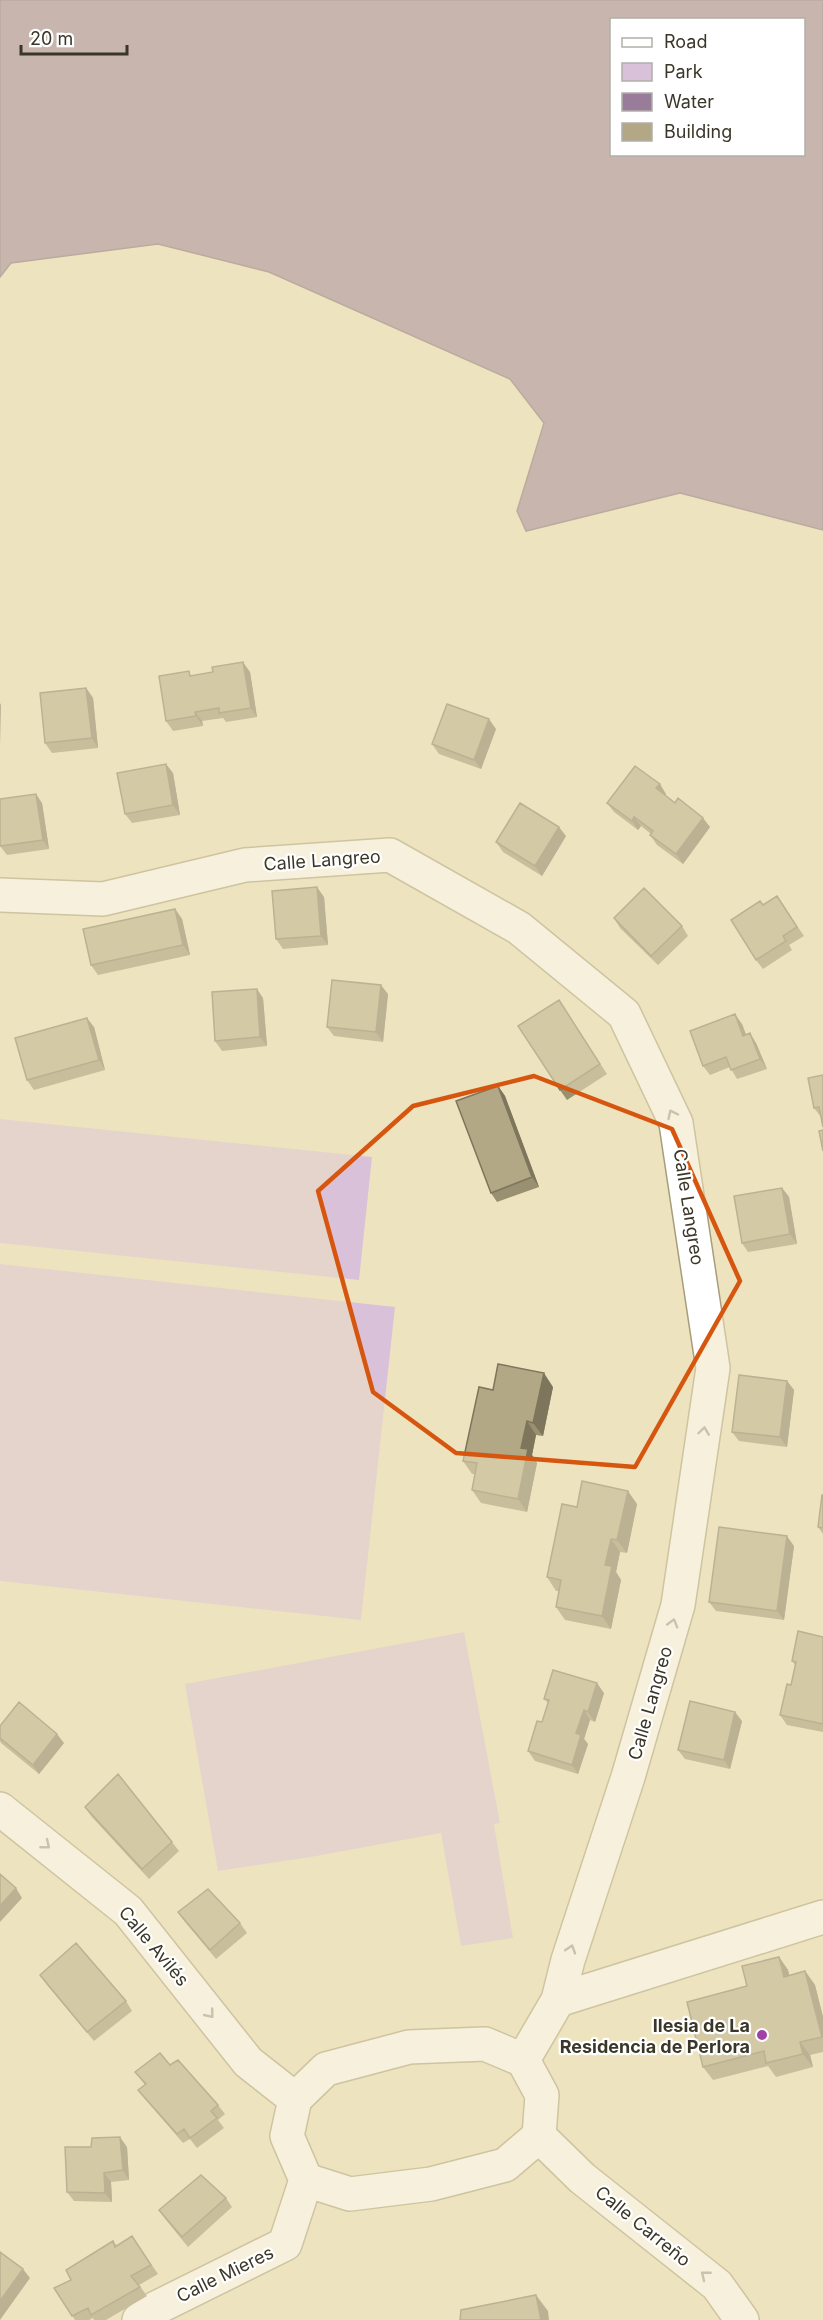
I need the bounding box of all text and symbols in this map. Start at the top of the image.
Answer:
scale bar [21,18,128,56]
legend [610,18,805,156]
text: 20 m [30,28,73,49]
text: Road [664,31,707,52]
text: Park [664,61,703,82]
text: Water [664,91,714,112]
text: Building [664,121,732,142]
street label: Calle Langreo [263,845,381,875]
one-way arrow [667,1110,679,1121]
street label: Calle Langreo [669,1147,709,1267]
one-way arrow [697,1426,709,1435]
one-way arrow [666,1618,678,1629]
street label: Calle Langreo [624,1644,676,1762]
one-way arrow [39,1838,50,1849]
street label: Calle Avilés [115,1902,193,1990]
one-way arrow [564,1944,577,1955]
one-way arrow [203,2007,214,2018]
place label: Ilesia de La Residencia de Perlora [560,2015,750,2057]
marker: Ilesia de La Residencia de Perlora [755,2028,769,2042]
street label: Calle Carreño [591,2181,695,2271]
street label: Calle Mieres [173,2242,277,2306]
one-way arrow [700,2272,711,2283]

